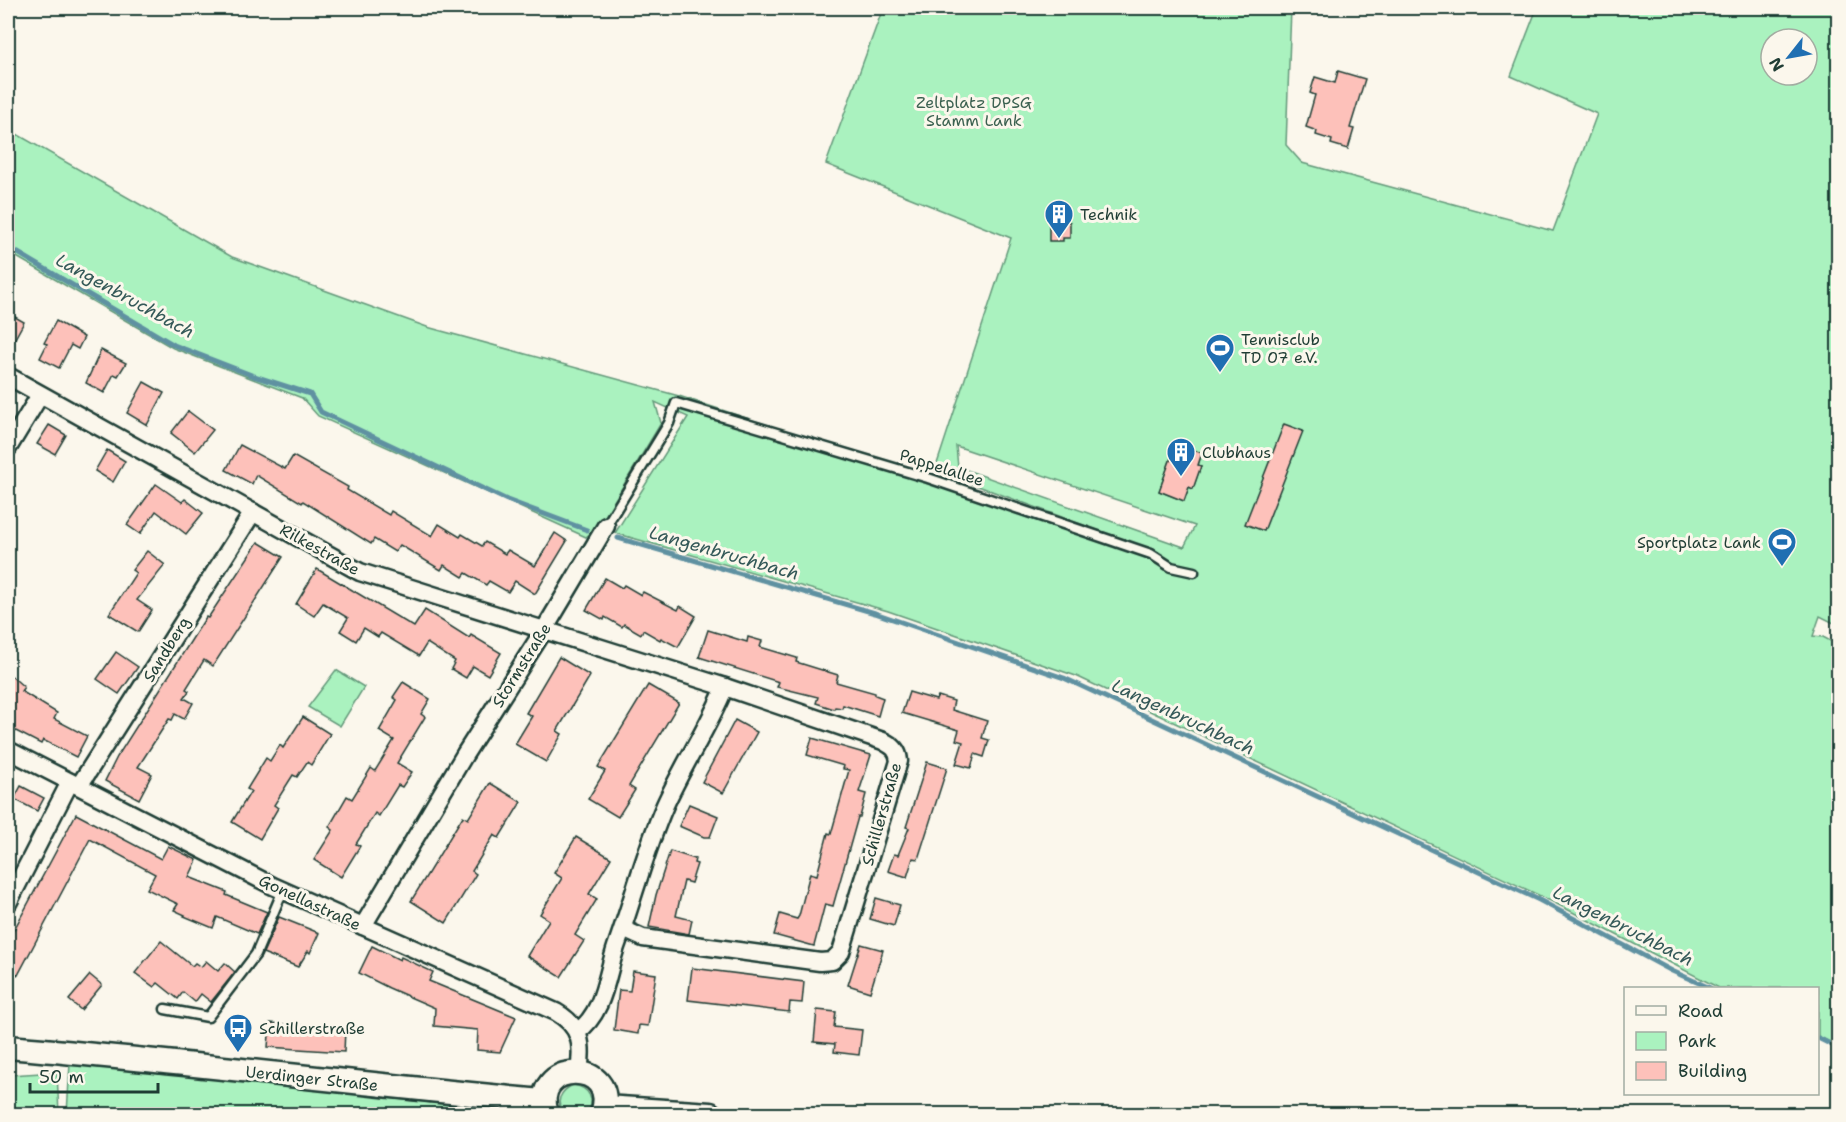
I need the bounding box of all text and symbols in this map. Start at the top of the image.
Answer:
north arrow [1759,27,1819,87]
text: N [1764,54,1789,75]
park label: Zeltplatz DPSG Stamm Lank [916,92,1032,131]
building icon: Technik [1043,198,1075,240]
place label: Technik [1080,204,1138,225]
water label: Langenbruchbach [51,248,199,344]
place label: Tennisclub TD 07 e.V. [1241,329,1320,368]
sports icon: Tennisclub TD 07 e.V. [1204,332,1236,374]
building icon: Clubhaus [1165,436,1197,478]
place label: Clubhaus [1202,442,1271,463]
street label: Pappelallee [897,444,987,491]
street label: Rilkestraße [276,519,363,580]
water label: Langenbruchbach [646,520,802,586]
sports icon: Sportplatz Lank [1766,526,1798,568]
place label: Sportplatz Lank [1637,532,1761,553]
street label: Sandberg [138,612,195,686]
street label: Stormstraße [487,619,556,712]
water label: Langenbruchbach [1108,673,1258,761]
street label: Schillerstraße [857,760,906,868]
street label: Gonellastraße [255,870,364,935]
water label: Langenbruchbach [1549,880,1697,972]
legend [1624,987,1819,1095]
text: Road [1678,999,1723,1023]
bus stop icon: Schillerstraße [222,1012,254,1054]
place label: Schillerstraße [259,1018,365,1039]
text: Park [1678,1029,1717,1053]
scale bar [30,1056,158,1094]
text: Building [1678,1059,1747,1083]
street label: Uerdinger Straße [245,1061,379,1096]
text: 50 m [39,1065,84,1089]

